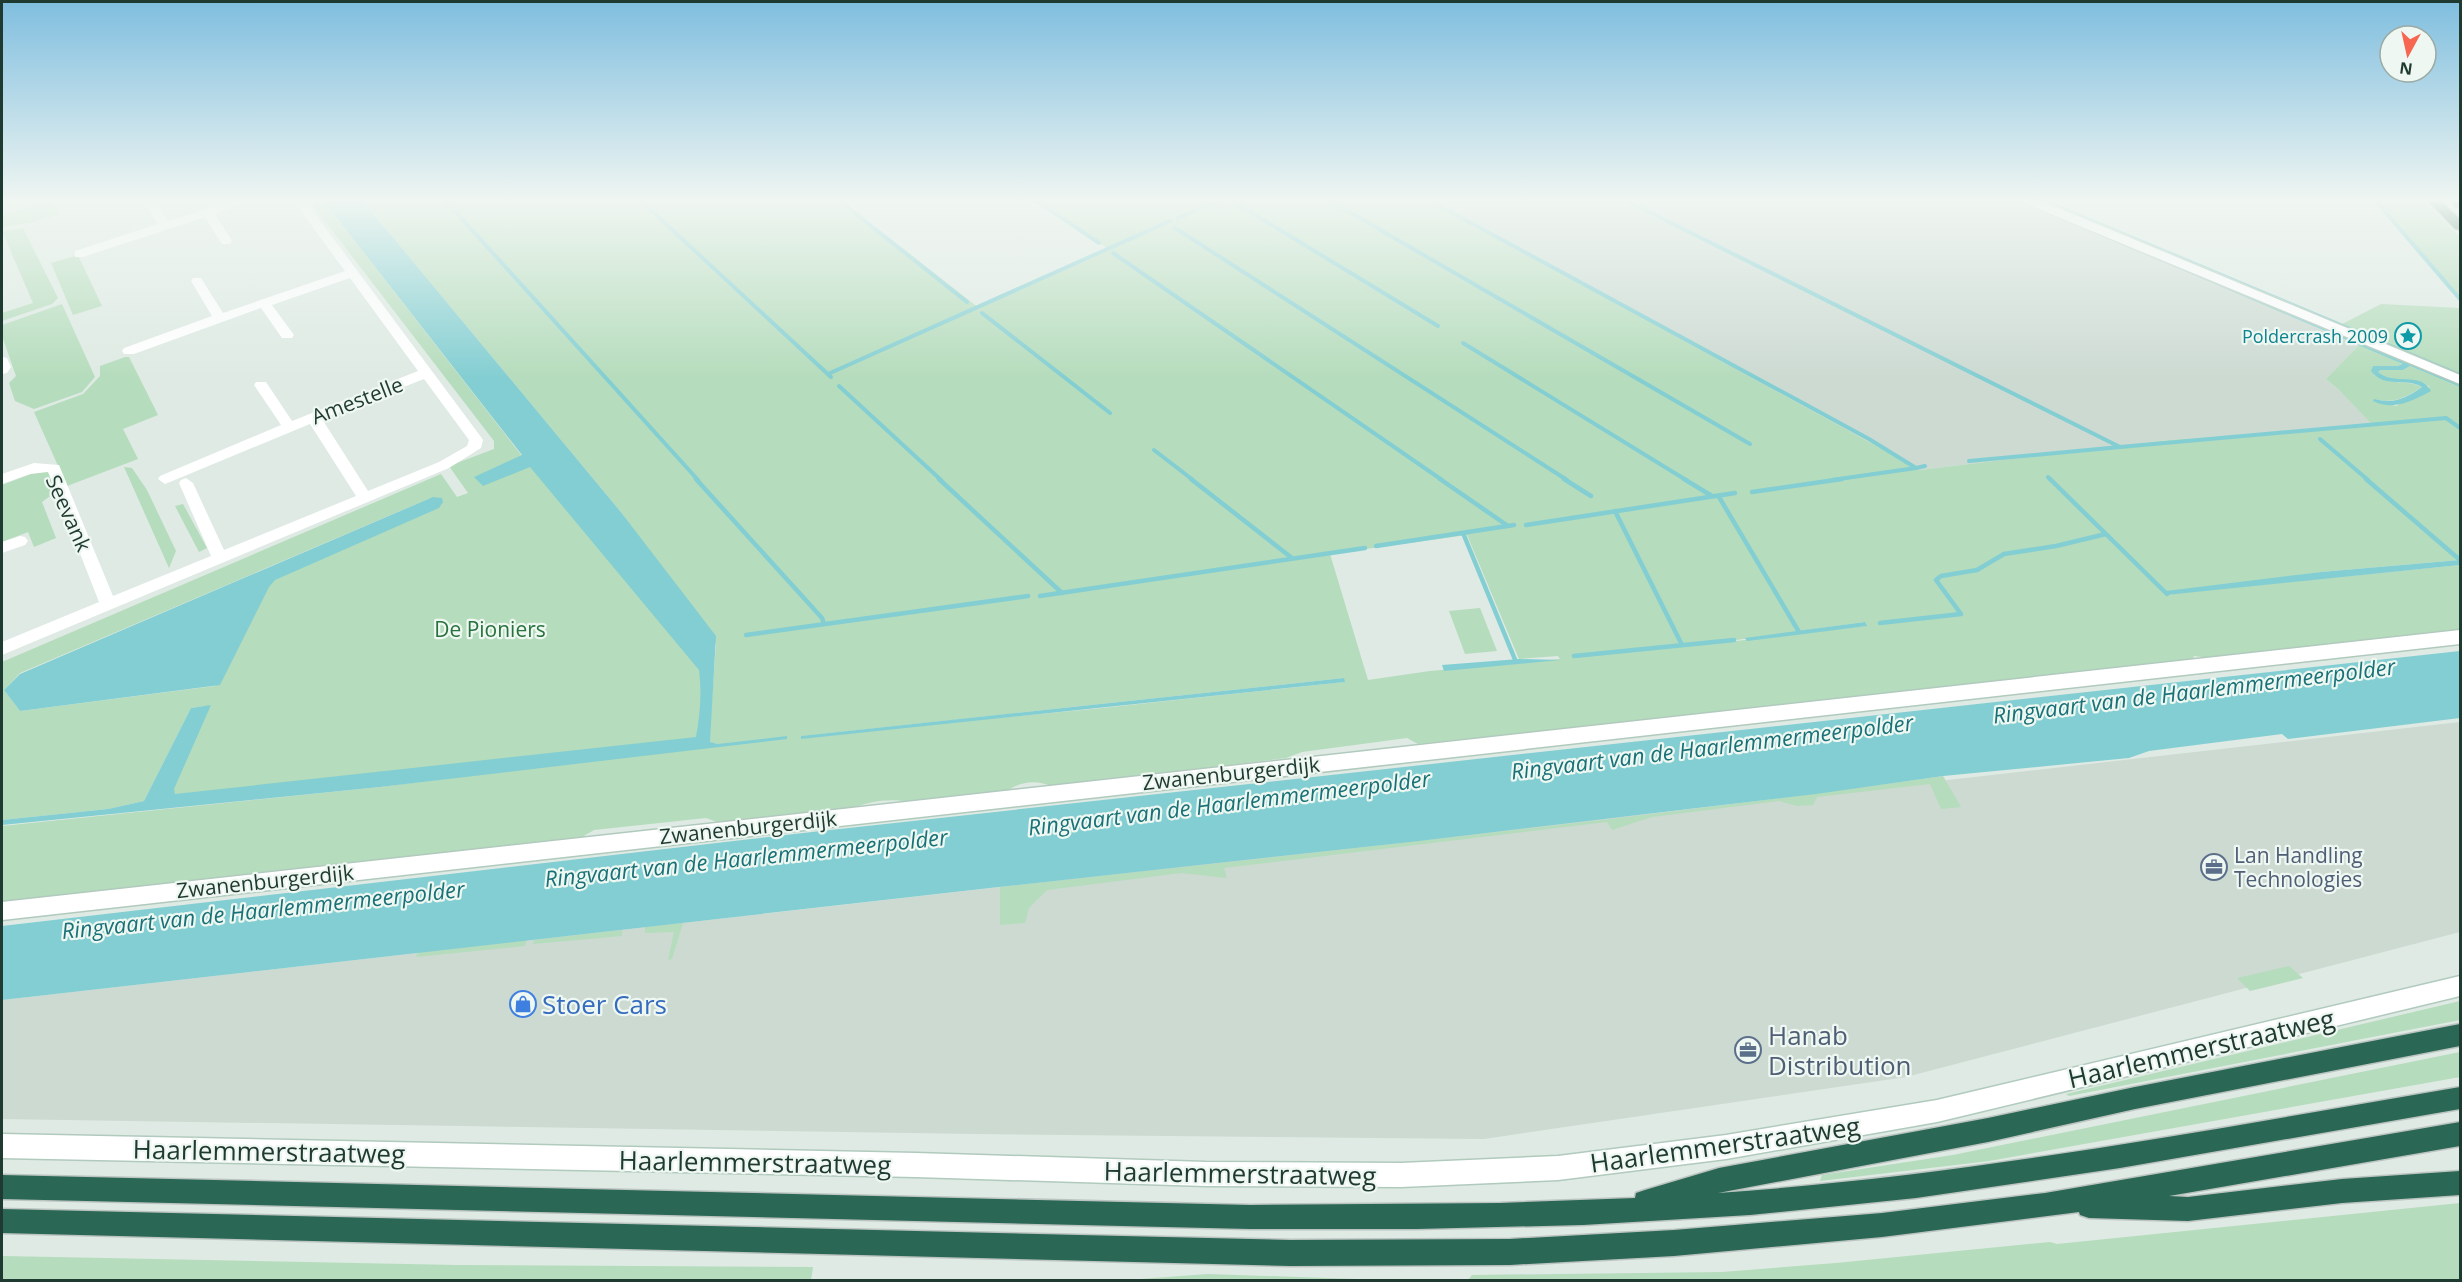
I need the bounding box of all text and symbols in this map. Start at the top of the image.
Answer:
north arrow [2378,24,2438,84]
text: N [2398,57,2414,81]
place icon: Poldercrash 2009 [2393,321,2423,351]
place label: Poldercrash 2009 [2242,324,2388,348]
street label: Amestelle [307,370,407,430]
street label: Seevank [40,470,98,556]
park label: De Pioniers [434,615,546,643]
water label: Ringvaart van de Haarlemmermeerpolder [1991,650,2398,730]
water label: Ringvaart van de Haarlemmermeerpolder [1509,706,1916,786]
street label: Zwanenburgerdijk [1141,750,1321,796]
water label: Ringvaart van de Haarlemmermeerpolder [1026,762,1433,842]
street label: Zwanenburgerdijk [658,804,838,850]
water label: Ringvaart van de Haarlemmermeerpolder [543,821,950,893]
place label: Lan Handling Technologies [2234,841,2363,893]
office icon: Lan Handling Technologies [2199,852,2229,882]
street label: Zwanenburgerdijk [175,858,355,904]
water label: Ringvaart van de Haarlemmermeerpolder [60,873,467,945]
place label: Stoer Cars [542,986,667,1022]
shop icon: Stoer Cars [508,989,538,1019]
street label: Haarlemmerstraatweg [2064,1000,2338,1096]
place label: Hanab Distribution [1768,1017,1912,1083]
office icon: Hanab Distribution [1733,1035,1763,1065]
street label: Haarlemmerstraatweg [1588,1107,1862,1181]
street label: Haarlemmerstraatweg [132,1131,406,1171]
street label: Haarlemmerstraatweg [618,1142,892,1182]
street label: Haarlemmerstraatweg [1103,1153,1377,1193]

